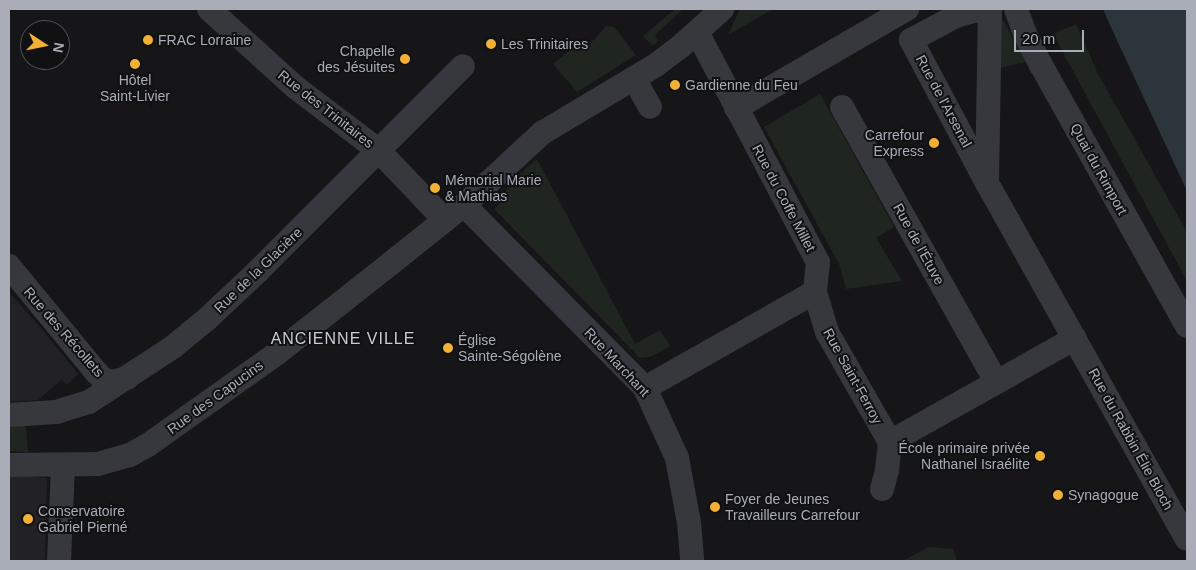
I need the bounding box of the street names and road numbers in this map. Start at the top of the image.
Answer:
street label: Rue de l'Arsenal [913,52,975,150]
street label: Rue des Trinitaires [275,66,377,152]
street label: Quai du Rimport [1067,120,1131,218]
street label: Rue du Coffe Millet [749,142,819,254]
street label: Rue de l'Étuve [890,200,948,288]
street label: Rue de la Glacière [210,224,306,316]
street label: Rue des Récollets [20,284,108,380]
street label: Rue Marchant [581,324,653,400]
street label: Rue Saint-Ferroy [820,325,886,427]
street label: Rue des Capucins [164,357,266,437]
street label: Rue du Rabbin Élie Bloch [1085,365,1177,513]

